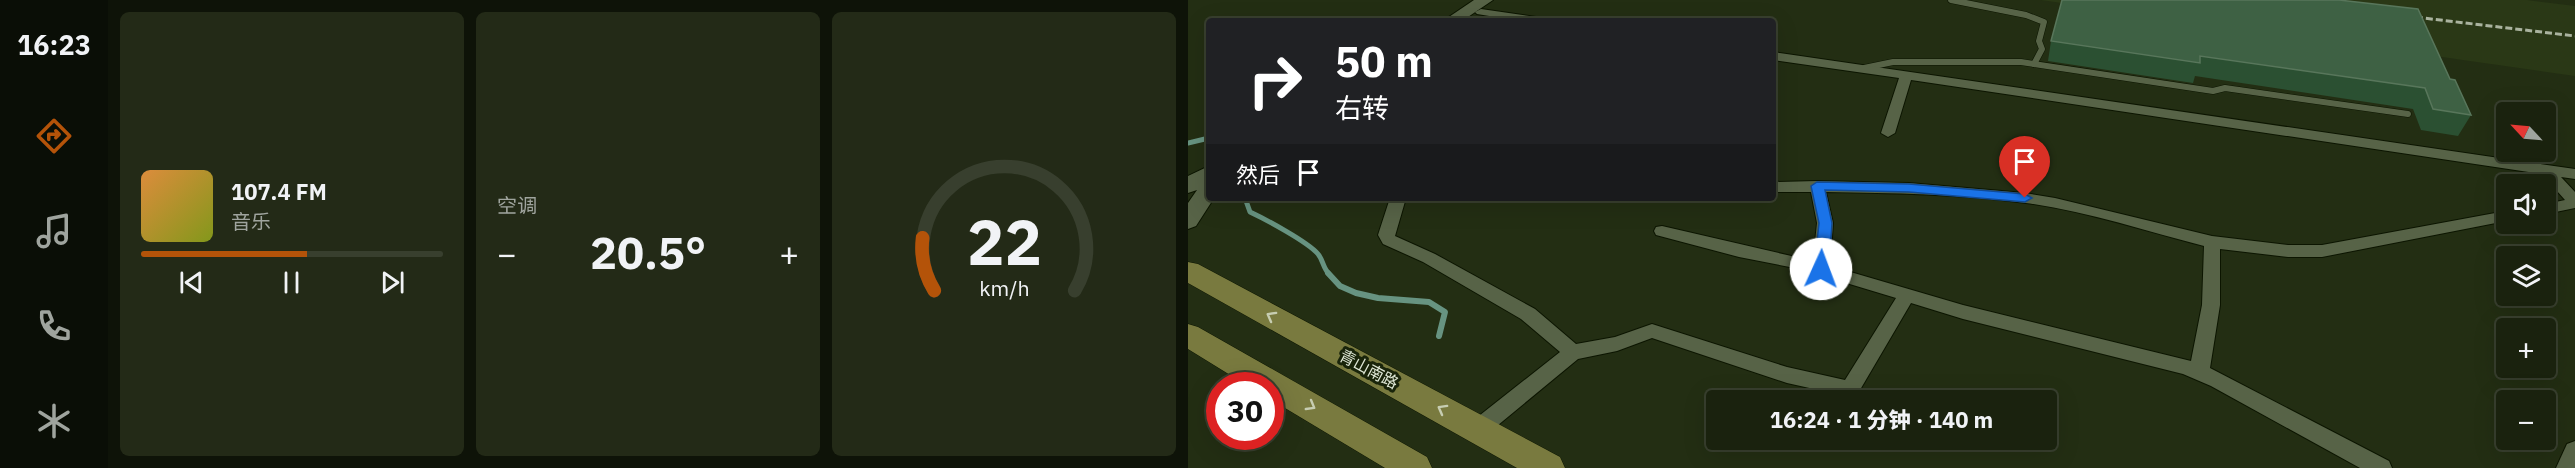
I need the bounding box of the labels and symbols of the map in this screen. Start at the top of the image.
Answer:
north arrow [2496,102,2556,162]
pin [1999,136,2050,198]
position arrow [1789,237,1853,301]
one-way arrow [1267,312,1277,323]
street label: 青山南路 [1336,345,1402,393]
speed limit sign: 30 [1206,372,1284,450]
one-way arrow [1305,399,1315,411]
one-way arrow [1438,405,1448,416]

